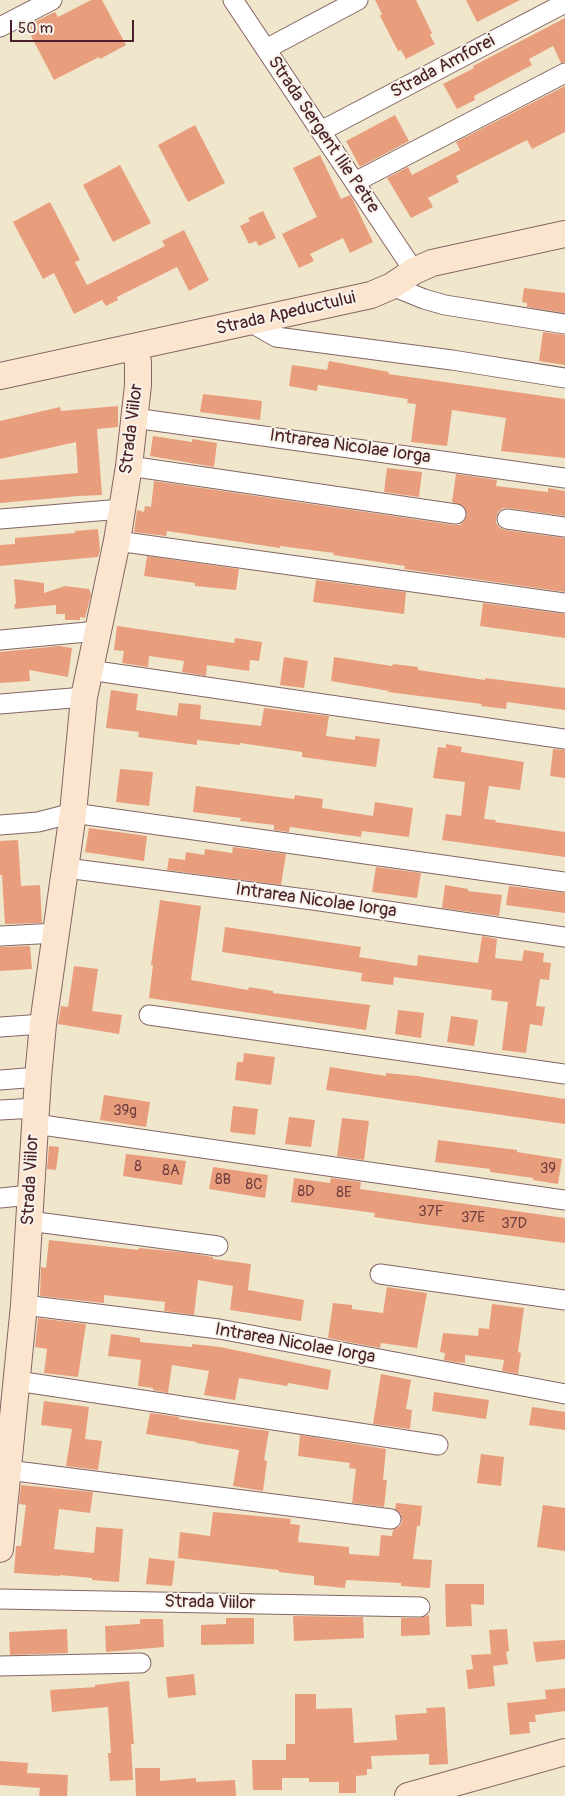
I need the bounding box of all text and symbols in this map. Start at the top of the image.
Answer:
scale bar [12,10,136,42]
text: 50 m [18,19,53,38]
street label: Strada Amforei [387,30,499,104]
street label: Strada Sergent Ilie Petre [262,52,384,218]
street label: Strada Apeductului [214,287,358,341]
street label: Strada Viilor [116,382,148,476]
street label: Intrarea Nicolae Iorga [268,425,432,469]
street label: Intrarea Nicolae Iorga [234,879,398,923]
house number: 39g [113,1102,137,1120]
street label: Strada Viilor [18,1134,44,1226]
house number: 8 [134,1158,142,1176]
house number: 39 [540,1160,556,1178]
house number: 8A [162,1162,180,1180]
house number: 8B [215,1171,231,1189]
house number: 8C [246,1176,262,1194]
house number: 8D [298,1183,314,1201]
house number: 8E [336,1184,352,1202]
house number: 37F [418,1203,444,1221]
house number: 37E [461,1209,485,1227]
house number: 37D [501,1215,527,1233]
street label: Intrarea Nicolae Iorga [213,1319,377,1369]
street label: Strada Viilor [164,1591,256,1615]

